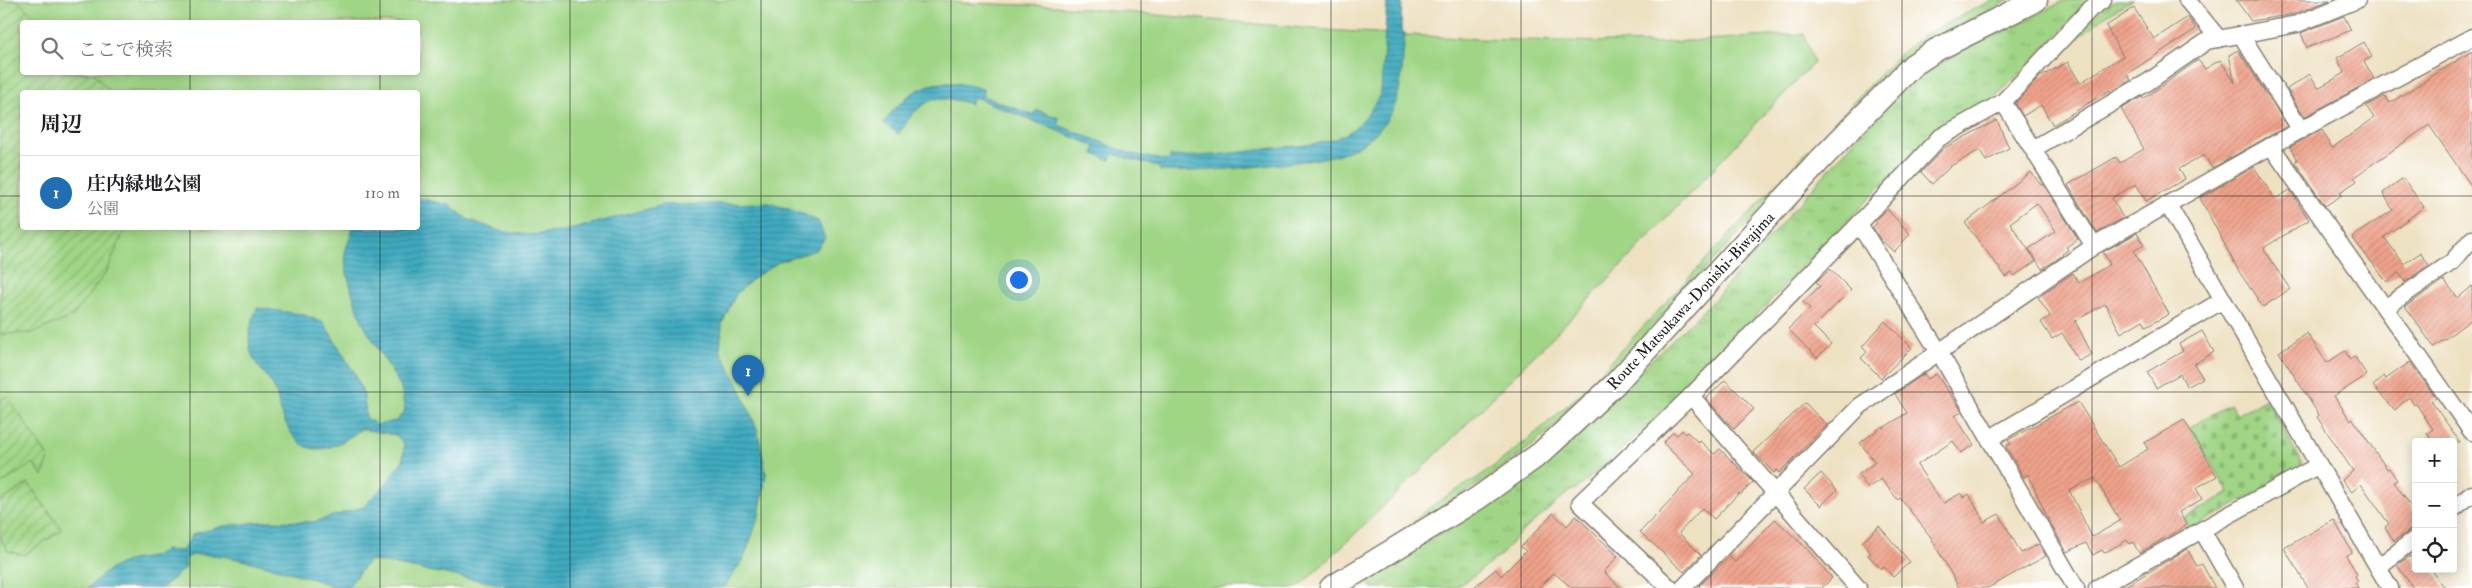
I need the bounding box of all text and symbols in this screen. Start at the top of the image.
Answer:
search box [20,20,420,75]
icon: search [38,34,66,62]
text: ここで検索 [78,38,173,62]
text: 周辺 [40,111,82,138]
text: 庄内緑地公園 [87,172,201,196]
text: 1 [53,183,59,203]
text: 110 m [365,183,400,203]
text: 公園 [87,199,119,219]
street label: Route Matsukawa-Donishi-Biwajima [1603,207,1779,394]
your location [1006,267,1032,293]
pin: 1 [732,355,764,396]
map controls [2412,438,2457,573]
button: + [2412,438,2457,483]
button: − [2412,483,2457,528]
button: locate [2412,528,2457,573]

